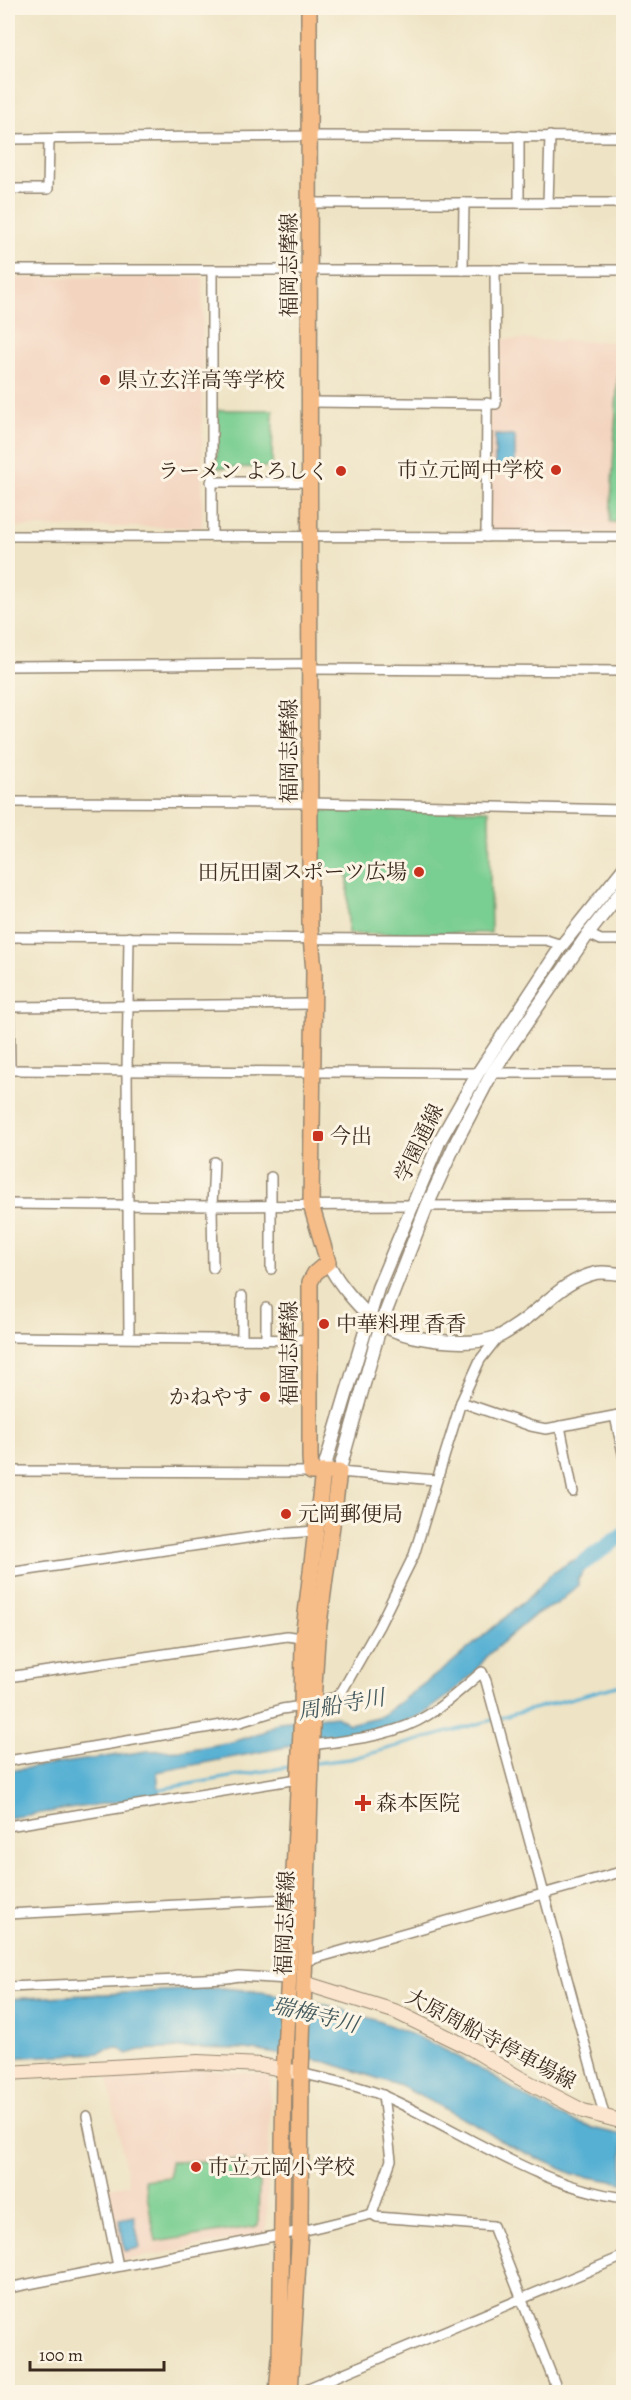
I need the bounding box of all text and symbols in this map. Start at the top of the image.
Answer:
street label: 福岡志摩線 [275,213,303,318]
place label: 県立玄洋高等学校 [117,366,285,394]
marker: 県立玄洋高等学校 [98,373,112,387]
place label: 市立元岡中学校 [397,456,544,484]
place label: ラーメン よろしく [158,457,329,485]
marker: 市立元岡中学校 [549,463,563,477]
marker: ラーメン よろしく [334,464,348,478]
street label: 福岡志摩線 [275,699,303,804]
place label: 田尻田園スポーツ広場 [198,858,407,886]
marker: 田尻田園スポーツ広場 [412,865,426,879]
street label: 学園通線 [388,1099,450,1187]
place label: 今出 [330,1122,372,1150]
marker: 今出 [311,1129,325,1143]
street label: 福岡志摩線 [275,1301,303,1406]
place label: 中華料理 香香 [336,1310,466,1338]
marker: 中華料理 香香 [317,1317,331,1331]
place label: かねやす [169,1383,253,1411]
marker: かねやす [258,1390,272,1404]
place label: 元岡郵便局 [298,1500,403,1528]
marker: 元岡郵便局 [279,1507,293,1521]
water label: 周船寺川 [295,1682,389,1727]
place label: 森本医院 [376,1789,460,1817]
marker: 森本医院 [354,1794,372,1812]
street label: 福岡志摩線 [269,1870,301,1976]
street label: 大原周船寺停車場線 [401,1982,581,2096]
water label: 瑞梅寺川 [269,1990,363,2041]
place label: 市立元岡小学校 [208,2153,355,2181]
marker: 市立元岡小学校 [189,2160,203,2174]
scale bar [30,2334,164,2372]
text: 100 m [39,2343,83,2367]

